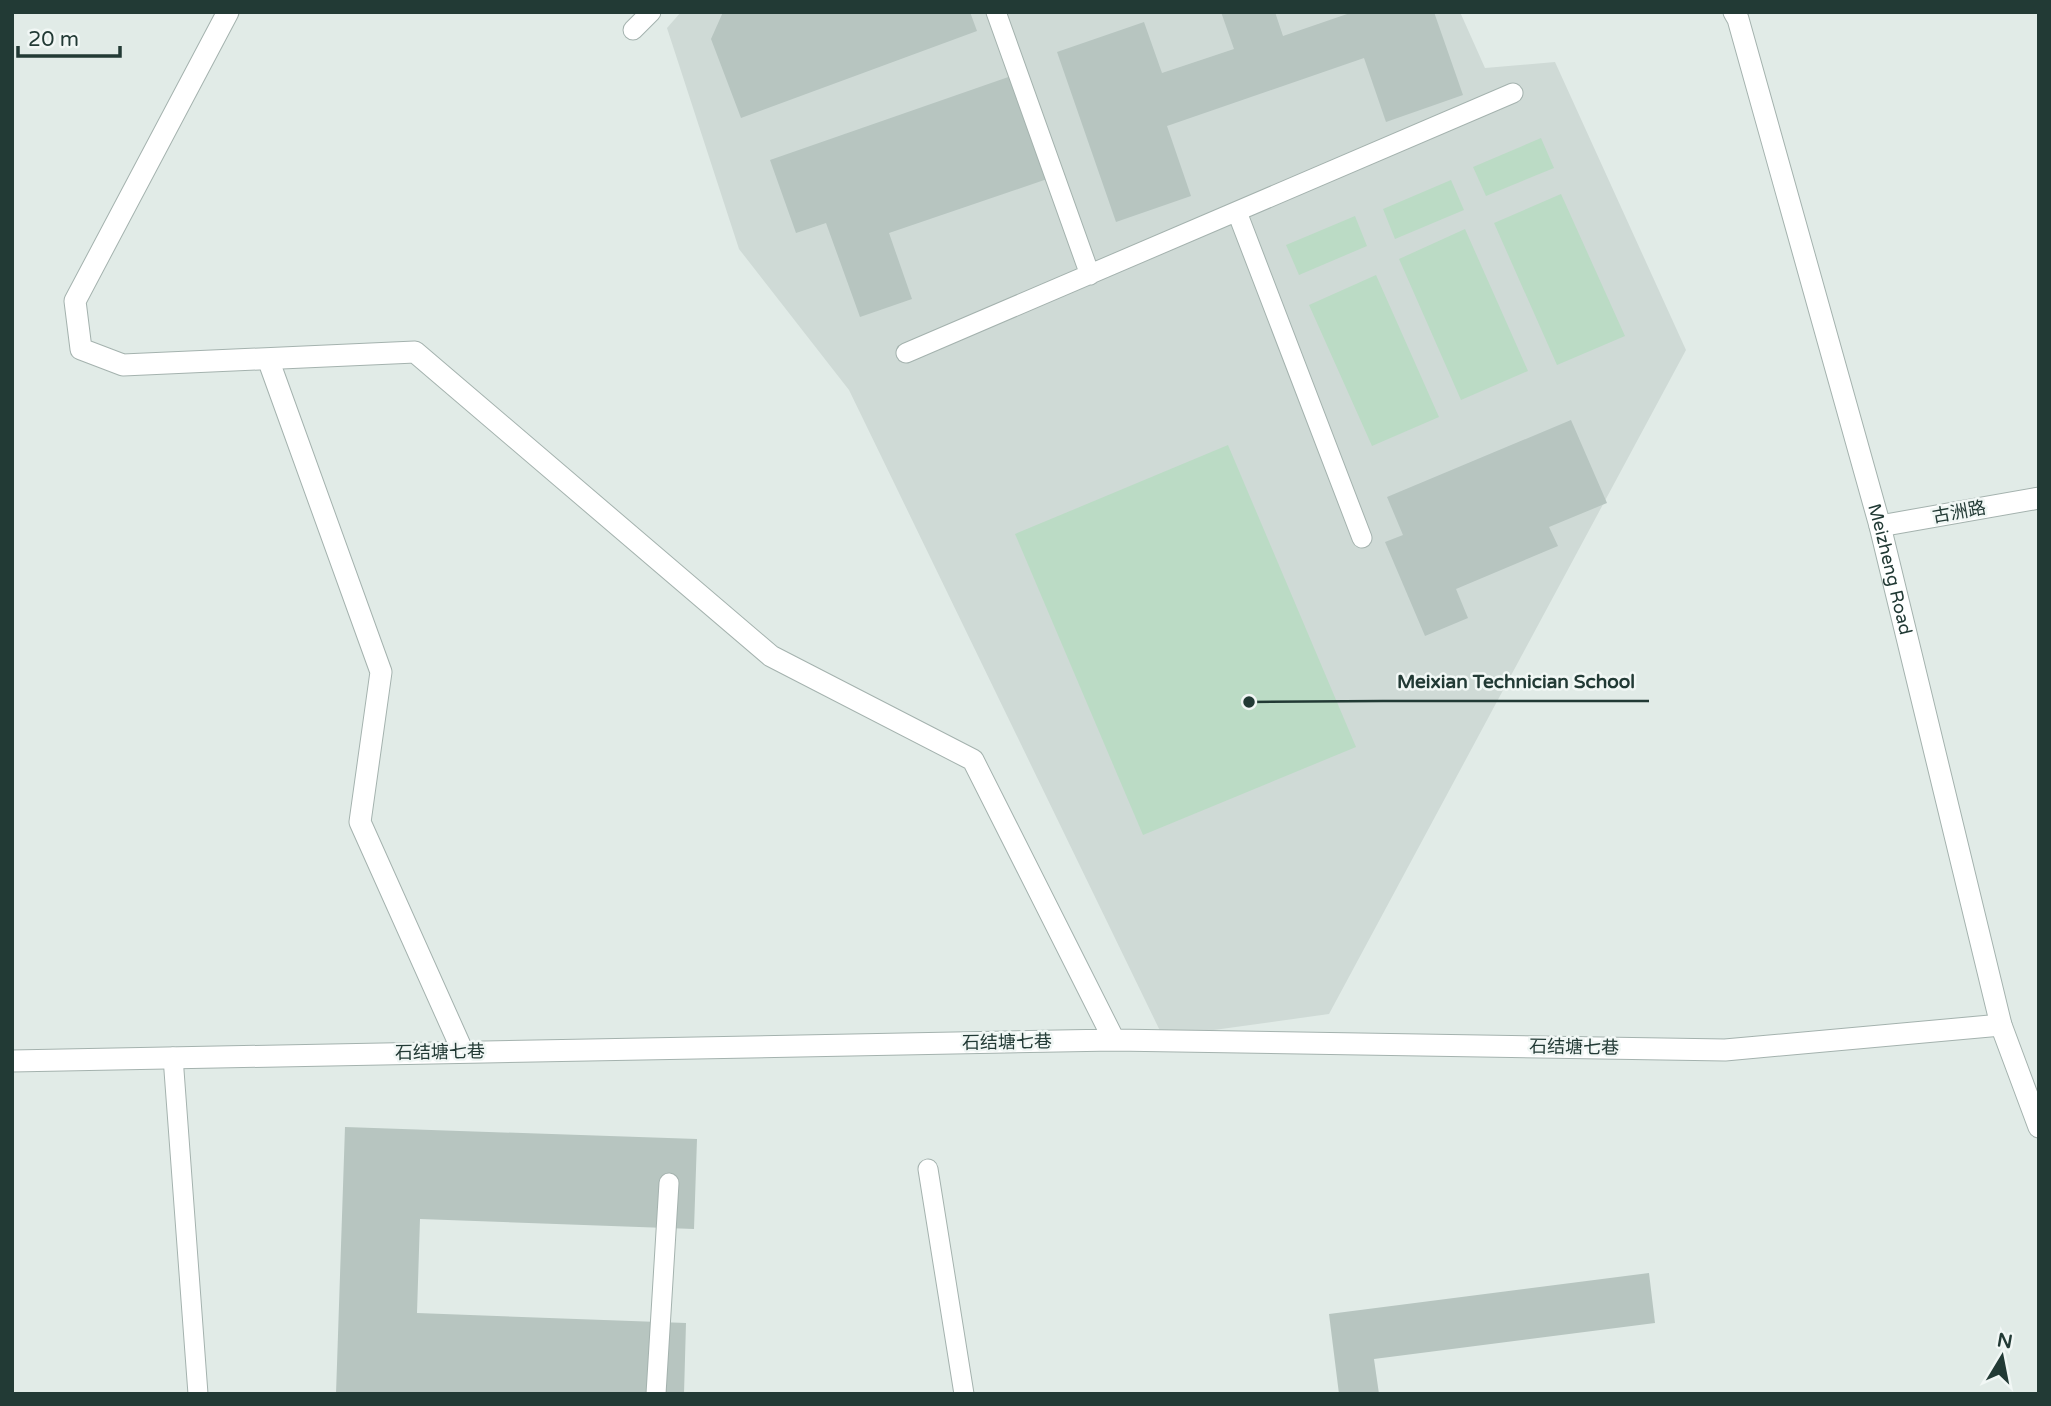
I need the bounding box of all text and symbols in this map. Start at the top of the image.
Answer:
scale bar [18,14,119,58]
text: 20 m [28,27,79,52]
street label: 古洲路 [1931,496,1987,528]
street label: Meizheng Road [1863,501,1917,637]
callout: Meixian Technician School [1383,661,1649,701]
text: Meixian Technician School [1397,671,1635,693]
street label: 石结塘七巷 [962,1030,1052,1054]
street label: 石结塘七巷 [1529,1035,1619,1059]
street label: 石结塘七巷 [395,1040,485,1064]
north arrow [1967,1322,2037,1392]
text: N [1995,1329,2014,1353]

